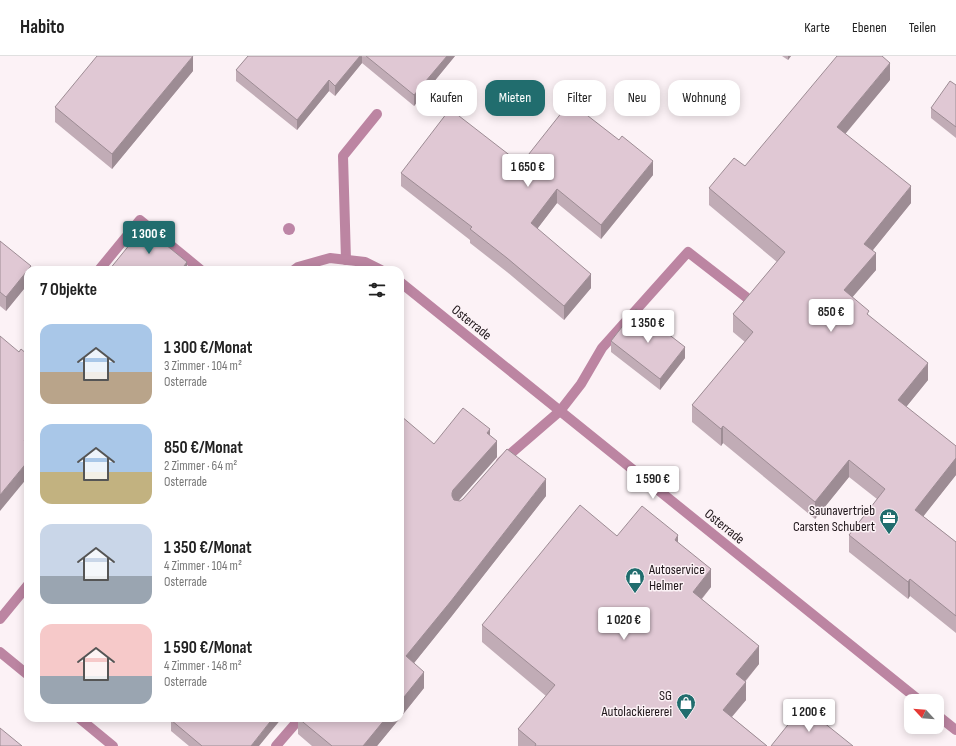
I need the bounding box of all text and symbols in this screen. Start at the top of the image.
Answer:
text: Habito [20,16,64,39]
text: Karte [804,19,830,36]
text: Ebenen [852,19,887,36]
text: Teilen [909,19,936,36]
chip: Kaufen [416,80,477,116]
chip: Mieten [485,80,545,116]
chip: Filter [553,80,606,116]
chip: Neu [614,80,660,116]
chip: Wohnung [668,80,740,116]
pin: 1 650 € [491,154,565,188]
text: 1 650 € [511,159,545,175]
pin: 1 300 € [112,221,186,255]
text: 1 300 € [132,226,166,242]
icon: filters [366,279,388,301]
text: 7 Objekte [40,280,97,300]
pin: 850 € [803,299,859,333]
street label: Osterrade [448,301,495,344]
text: 850 € [818,304,844,320]
pin: 1 350 € [611,310,685,344]
text: 1 350 € [631,315,665,331]
text: 1 300 €/Monat [164,338,252,358]
icon: home [72,340,120,388]
text: 3 Zimmer · 104 m² [164,358,242,374]
text: Osterrade [164,374,207,390]
text: 850 €/Monat [164,438,243,458]
icon: home [72,440,120,488]
text: 2 Zimmer · 64 m² [164,458,237,474]
pin: 1 590 € [616,466,690,500]
text: 1 590 € [636,471,670,487]
text: Osterrade [164,474,207,490]
place label: Saunavertrieb Carsten Schubert [793,502,875,535]
street label: Osterrade [701,505,748,548]
office icon: Saunavertrieb Carsten Schubert [878,507,900,535]
text: 1 350 €/Monat [164,538,252,558]
icon: home [72,540,120,588]
text: 4 Zimmer · 104 m² [164,558,242,574]
place label: Autoservice Helmer [648,561,705,594]
shop icon: Autoservice Helmer [624,566,646,594]
text: Osterrade [164,574,207,590]
pin: 1 020 € [587,607,661,641]
text: 1 020 € [607,612,641,628]
text: 1 590 €/Monat [164,638,252,658]
icon: home [72,640,120,688]
text: 4 Zimmer · 148 m² [164,658,242,674]
text: Osterrade [164,674,207,690]
place label: SG Autolackiererei [601,687,672,720]
shop icon: SG Autolackiererei [675,692,697,720]
north arrow [904,694,944,734]
map controls [904,694,944,734]
pin: 1 200 € [772,699,846,733]
text: 1 200 € [792,704,826,720]

